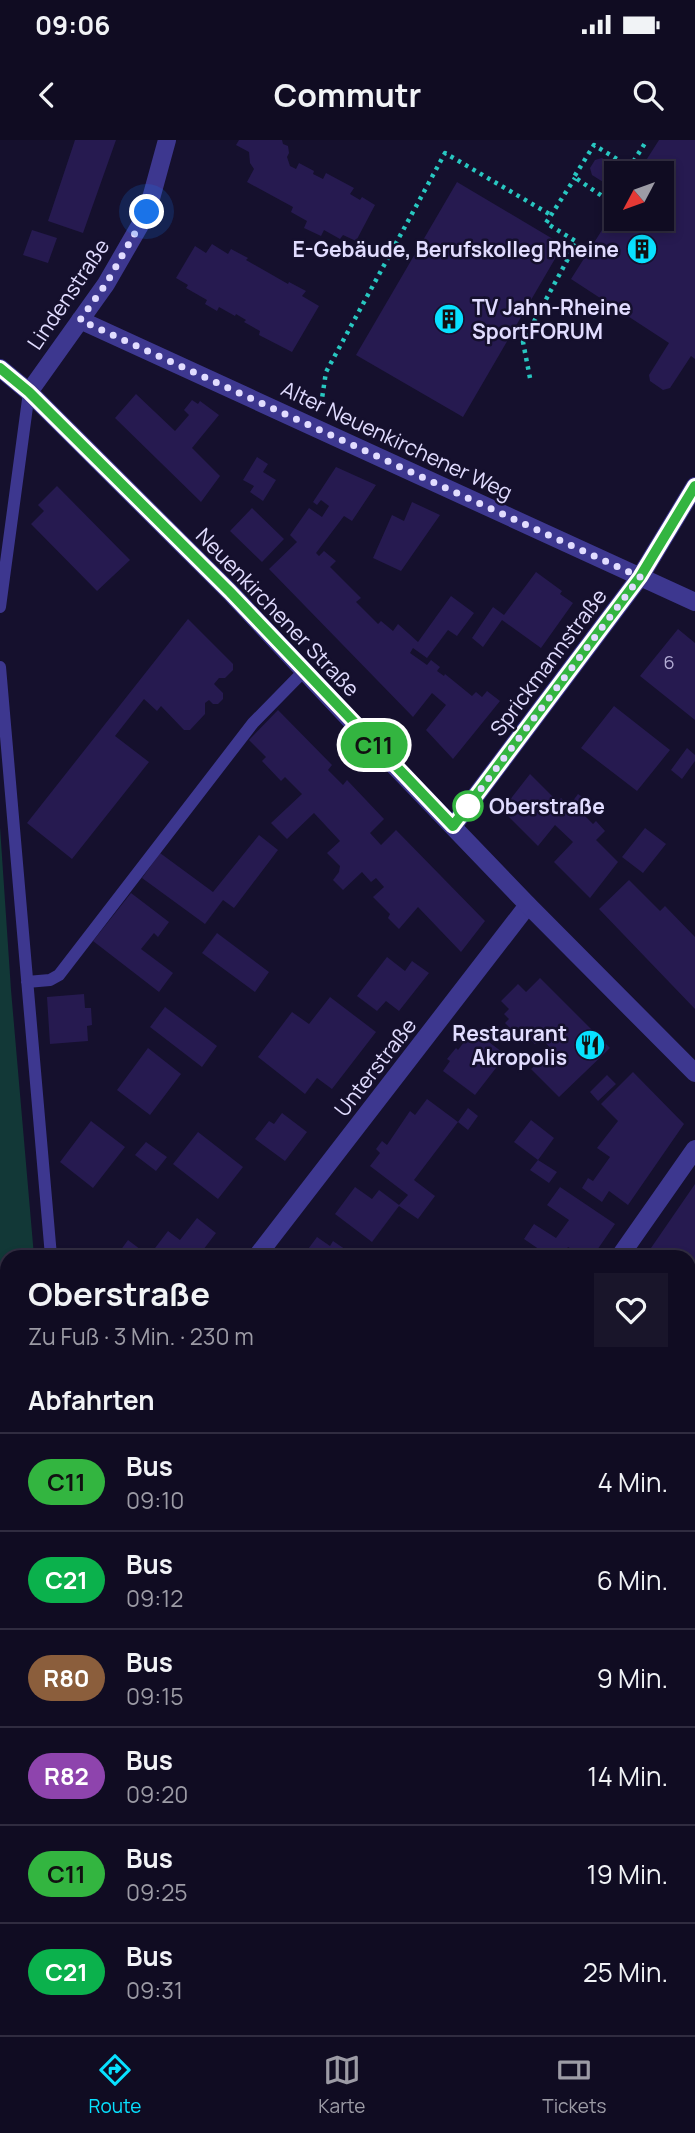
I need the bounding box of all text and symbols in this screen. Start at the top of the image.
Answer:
text: 09:06 [35,7,110,43]
text: Commutr [274,73,421,117]
icon: back [28,76,66,114]
icon: search [629,76,667,114]
north arrow [604,161,674,231]
map controls [604,161,674,231]
your location [129,194,164,229]
building icon: E-Gebäude, Berufskolleg Rheine [625,232,659,266]
street label: Lindenstraße [21,233,115,355]
place label: E-Gebäude, Berufskolleg Rheine [292,235,619,263]
place label: TV Jahn-Rheine SportFORUM [472,293,631,345]
building icon: TV Jahn-Rheine SportFORUM [432,302,466,336]
street label: Alter Neuenkirchener Weg [277,374,517,506]
street label: Neuenkirchener Straße [190,522,366,702]
street label: Sprickmannstraße [483,583,613,741]
house number: 6 [663,650,675,674]
line badge: C11 [334,722,414,768]
text: C11 [355,728,393,761]
marker: Oberstraße [453,791,483,821]
place label: Oberstraße [489,792,605,820]
street label: Unterstraße [328,1012,422,1122]
place label: Restaurant Akropolis [452,1019,567,1071]
restaurant icon: Restaurant Akropolis [573,1028,607,1062]
text: Oberstraße [28,1271,210,1316]
button: heart [594,1273,668,1347]
text: Zu Fuß · 3 Min. · 230 m [28,1320,254,1352]
text: Abfahrten [28,1382,155,1418]
text: Bus [126,1448,173,1484]
text: 4 Min. [598,1464,668,1500]
text: C11 [47,1465,86,1498]
text: 09:10 [126,1484,184,1516]
text: Bus [126,1546,173,1582]
text: 6 Min. [597,1562,668,1598]
text: C21 [45,1563,88,1596]
text: 09:12 [126,1582,183,1614]
text: Bus [126,1644,173,1680]
text: 9 Min. [597,1660,668,1696]
text: R80 [43,1661,90,1694]
text: 09:15 [126,1680,183,1712]
text: Bus [126,1742,173,1778]
text: 14 Min. [587,1758,668,1794]
text: R82 [44,1759,89,1792]
text: 09:20 [126,1778,188,1810]
text: Bus [126,1840,173,1876]
text: 19 Min. [587,1856,668,1892]
text: C11 [47,1857,86,1890]
text: 09:25 [126,1876,188,1908]
text: Bus [126,1938,173,1974]
text: 25 Min. [583,1954,668,1990]
text: C21 [45,1955,88,1988]
text: 09:31 [126,1974,183,2006]
tab: Route [88,2051,141,2119]
tab: Karte [318,2051,365,2119]
tab: Tickets [542,2051,607,2119]

